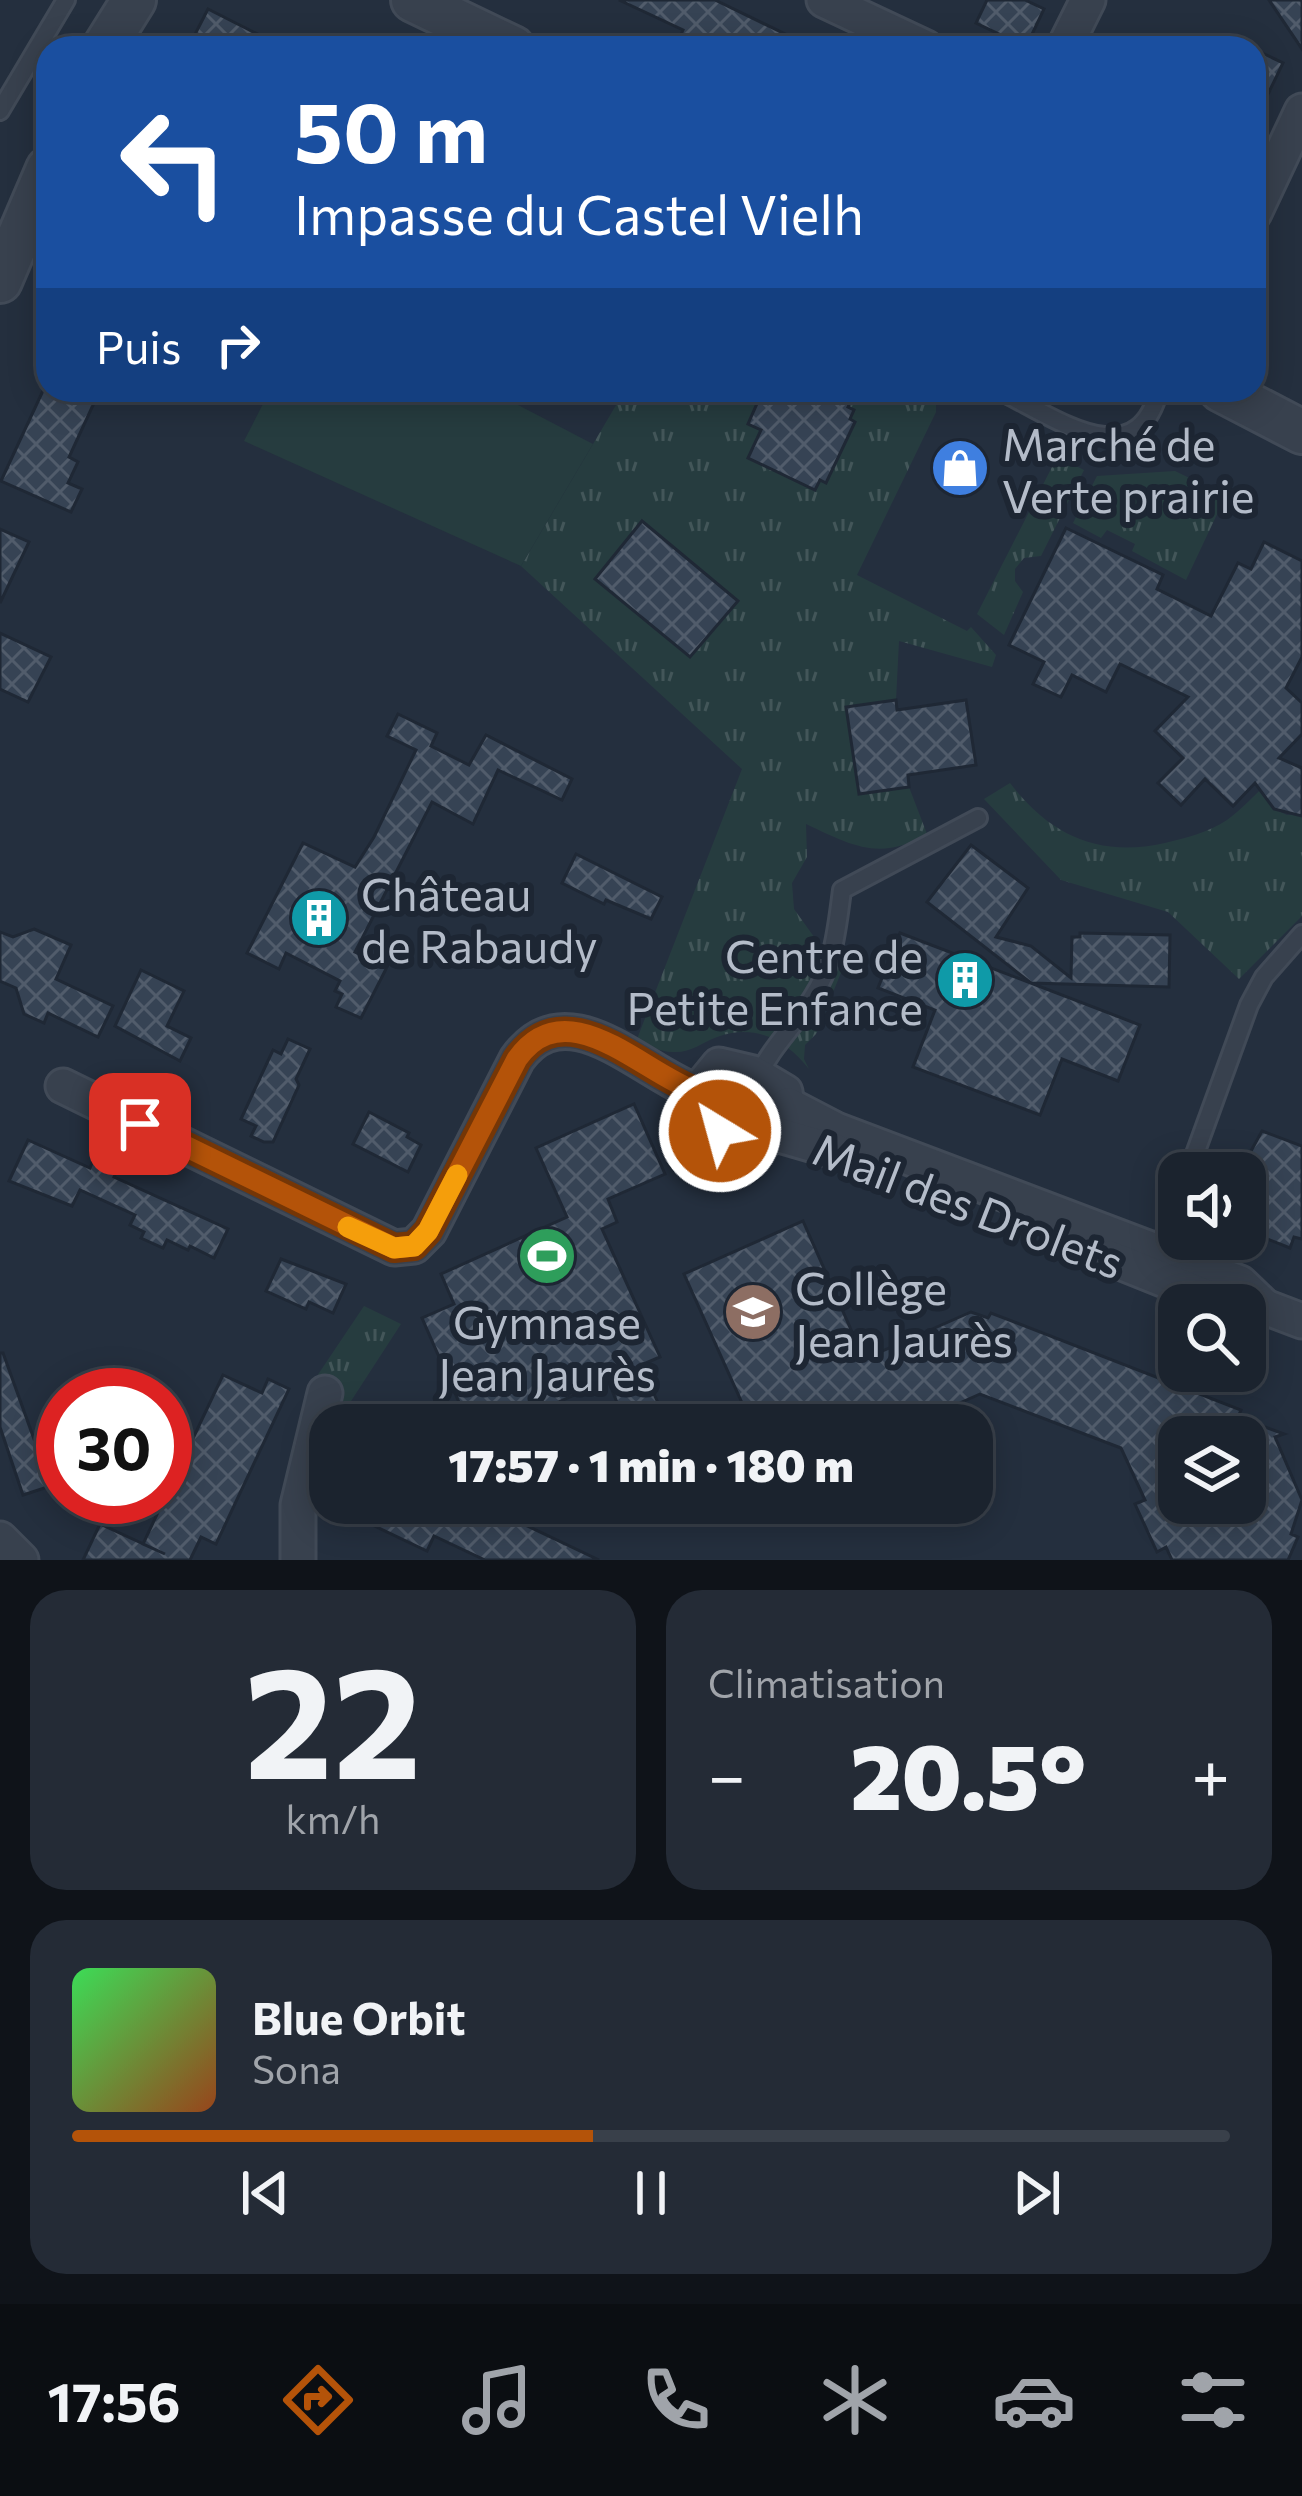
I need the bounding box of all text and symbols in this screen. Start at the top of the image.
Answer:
text: 50 m [294,78,488,180]
icon: left [96,84,252,240]
text: Impasse du Castel Vielh [294,180,864,246]
icon: right [205,312,271,378]
text: Puis [96,318,181,373]
place label: Marché de Verte prairie [1002,415,1254,522]
shop icon: Marché de Verte prairie [929,437,991,499]
place label: Château de Rabaudy [361,865,597,972]
building icon: Château de Rabaudy [288,887,350,949]
place label: Centre de Petite Enfance [627,927,923,1034]
building icon: Centre de Petite Enfance [934,949,996,1011]
position arrow [657,1068,783,1194]
pin [89,1073,191,1175]
icon: arrive [107,1091,173,1157]
street label: Mail des Drolets [806,1120,1132,1288]
map controls [1158,1152,1266,1524]
button: sound [1158,1152,1266,1260]
sports icon: Gymnase Jean Jaurès [516,1225,578,1287]
place label: Collège Jean Jaurès [795,1259,1013,1366]
school or university icon: Collège Jean Jaurès [722,1281,784,1343]
button: search [1158,1284,1266,1392]
place label: Gymnase Jean Jaurès [438,1293,656,1400]
speed limit sign: 30 [36,1368,192,1524]
button: layers [1158,1416,1266,1524]
text: 17:57 · 1 min · 180 m [448,1436,854,1491]
text: 22 [244,1620,422,1811]
text: Climatisation [708,1658,945,1706]
text: 20.5° [850,1718,1086,1829]
text: − [708,1733,746,1814]
text: + [1191,1733,1230,1814]
text: km/h [286,1794,380,1842]
text: Blue Orbit [252,1989,465,2044]
text: Sona [252,2044,341,2092]
icon: previous [232,2160,298,2226]
icon: pause [618,2160,684,2226]
icon: next [1004,2160,1070,2226]
icon: directions [276,2358,360,2442]
icon: music [455,2358,539,2442]
icon: phone [634,2358,718,2442]
icon: climate [813,2358,897,2442]
icon: car [992,2358,1076,2442]
icon: filters [1171,2358,1255,2442]
text: 17:56 [47,2367,181,2433]

